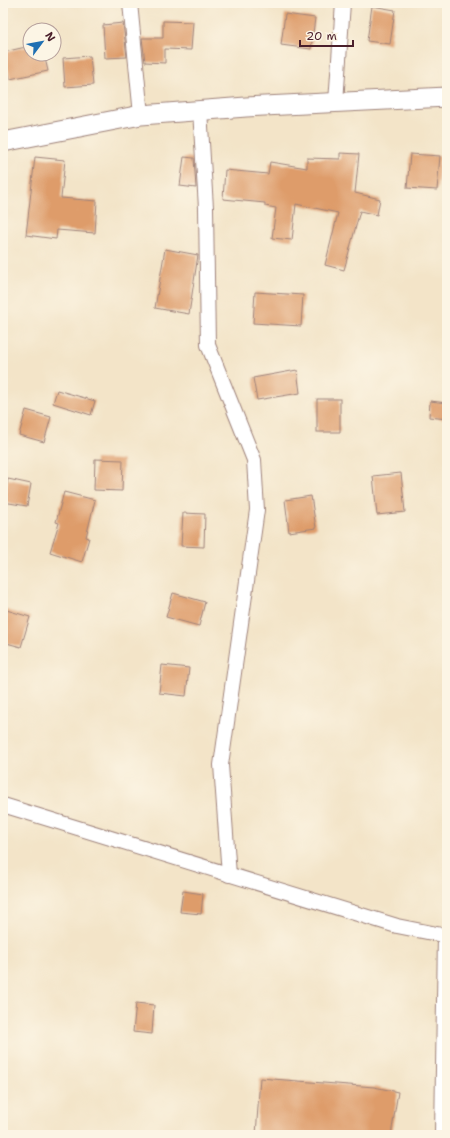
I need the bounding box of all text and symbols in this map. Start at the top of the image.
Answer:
north arrow [22,22,62,62]
scale bar [300,22,353,48]
text: 20 m [306,28,337,44]
text: N [41,29,59,45]

